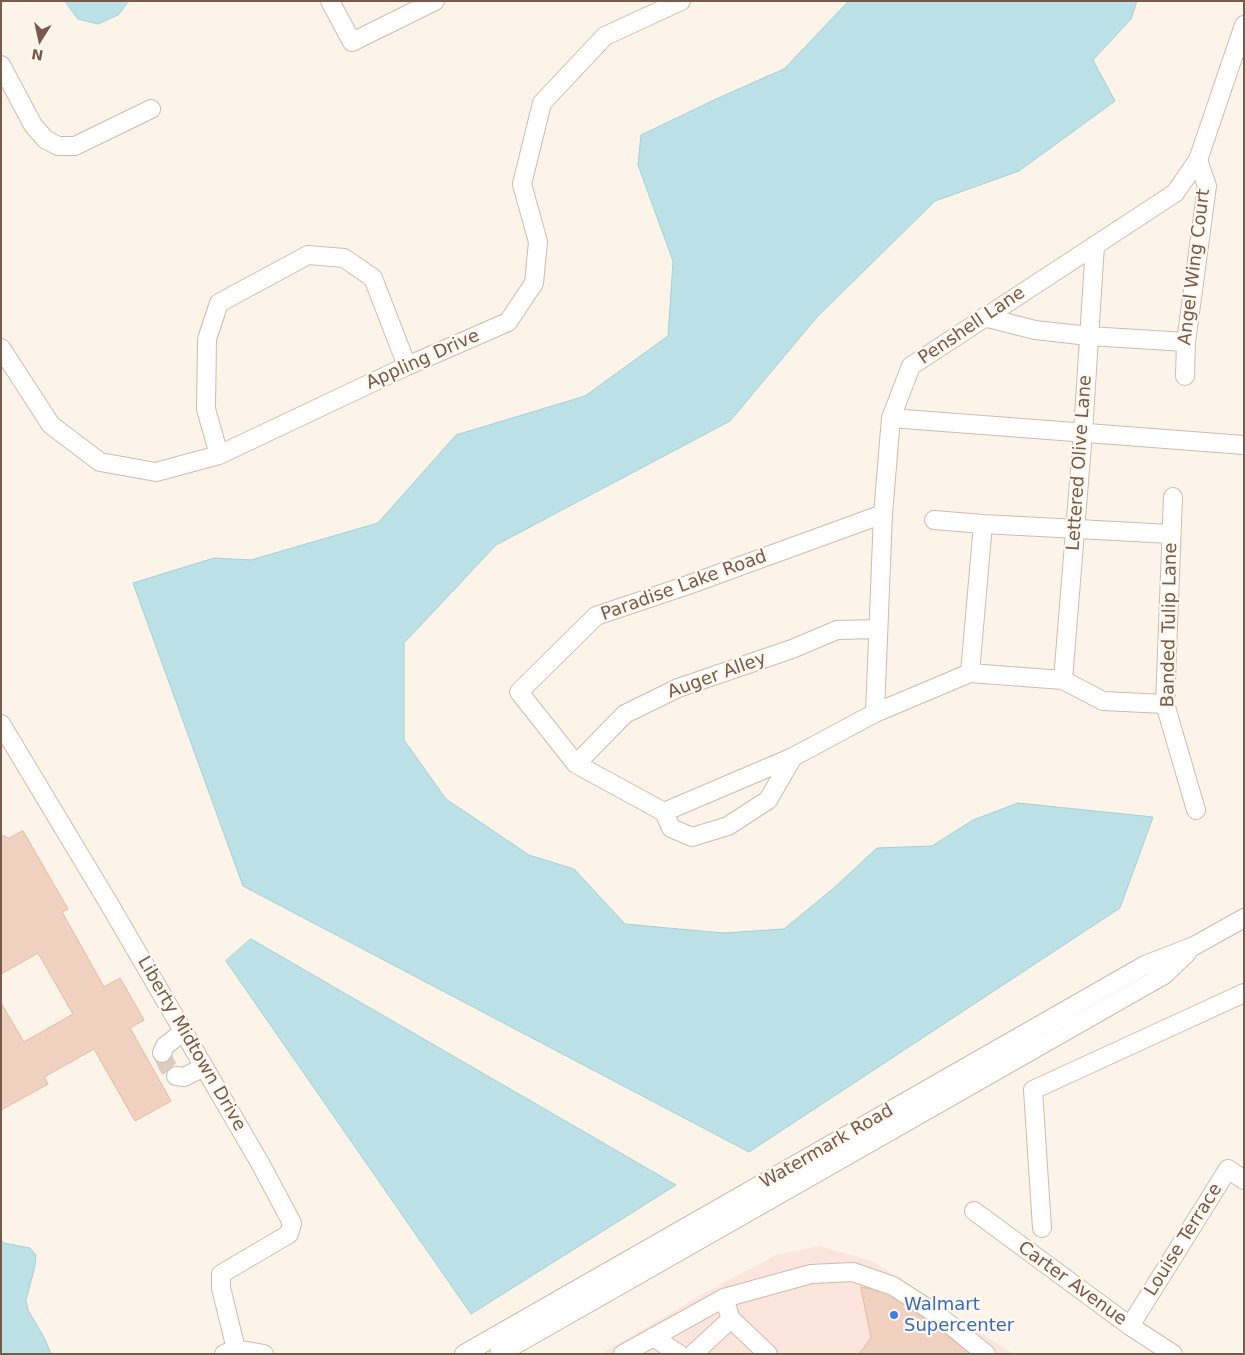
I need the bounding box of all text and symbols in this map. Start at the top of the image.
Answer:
north arrow [15,15,65,65]
text: N [30,46,45,64]
street label: Angel Wing Court [1175,188,1215,346]
street label: Penshell Lane [915,282,1029,370]
street label: Appling Drive [363,325,483,395]
street label: Lettered Olive Lane [1063,374,1097,552]
street label: Banded Tulip Lane [1158,542,1182,708]
street label: Paradise Lake Road [598,546,770,626]
street label: Auger Alley [665,648,769,704]
street label: Liberty Midtown Drive [132,953,250,1135]
street label: Watermark Road [757,1100,897,1194]
street label: Louise Terrace [1141,1180,1227,1300]
street label: Carter Avenue [1013,1237,1131,1331]
place label: Walmart Supercenter [904,1294,1014,1336]
marker: Walmart Supercenter [888,1309,900,1321]

